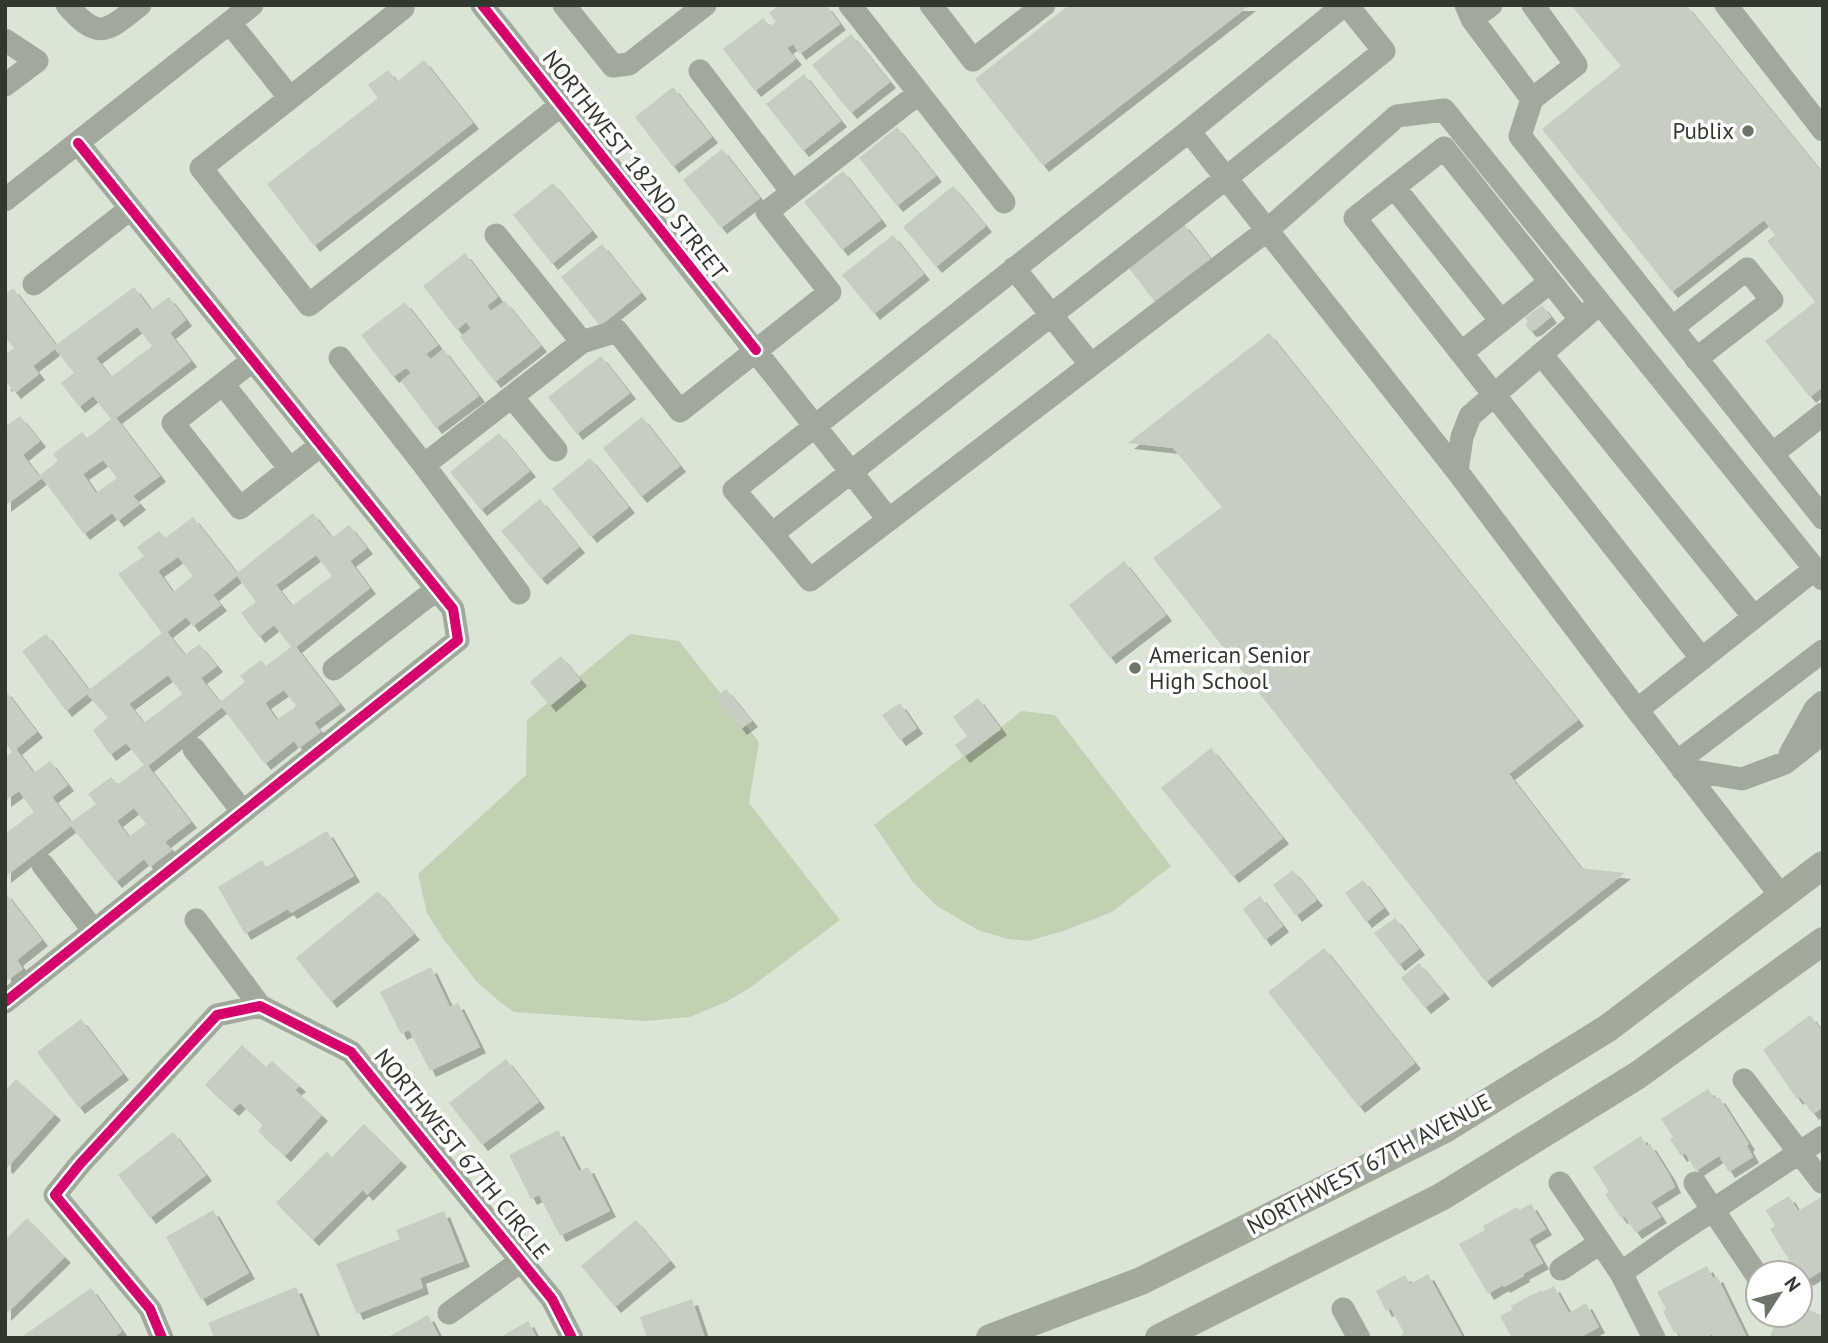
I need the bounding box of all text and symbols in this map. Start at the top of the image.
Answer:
street label: NORTHWEST 182ND STREET [537,44,734,286]
place label: Publix [1672,116,1734,145]
marker: Publix [1740,123,1756,139]
place label: American Senior High School [1149,640,1310,695]
marker: American Senior High School [1127,660,1143,676]
street label: NORTHWEST 67TH CIRCLE [368,1043,556,1265]
street label: NORTHWEST 67TH AVENUE [1242,1087,1496,1240]
north arrow [1744,1259,1814,1329]
text: N [1779,1272,1806,1296]

